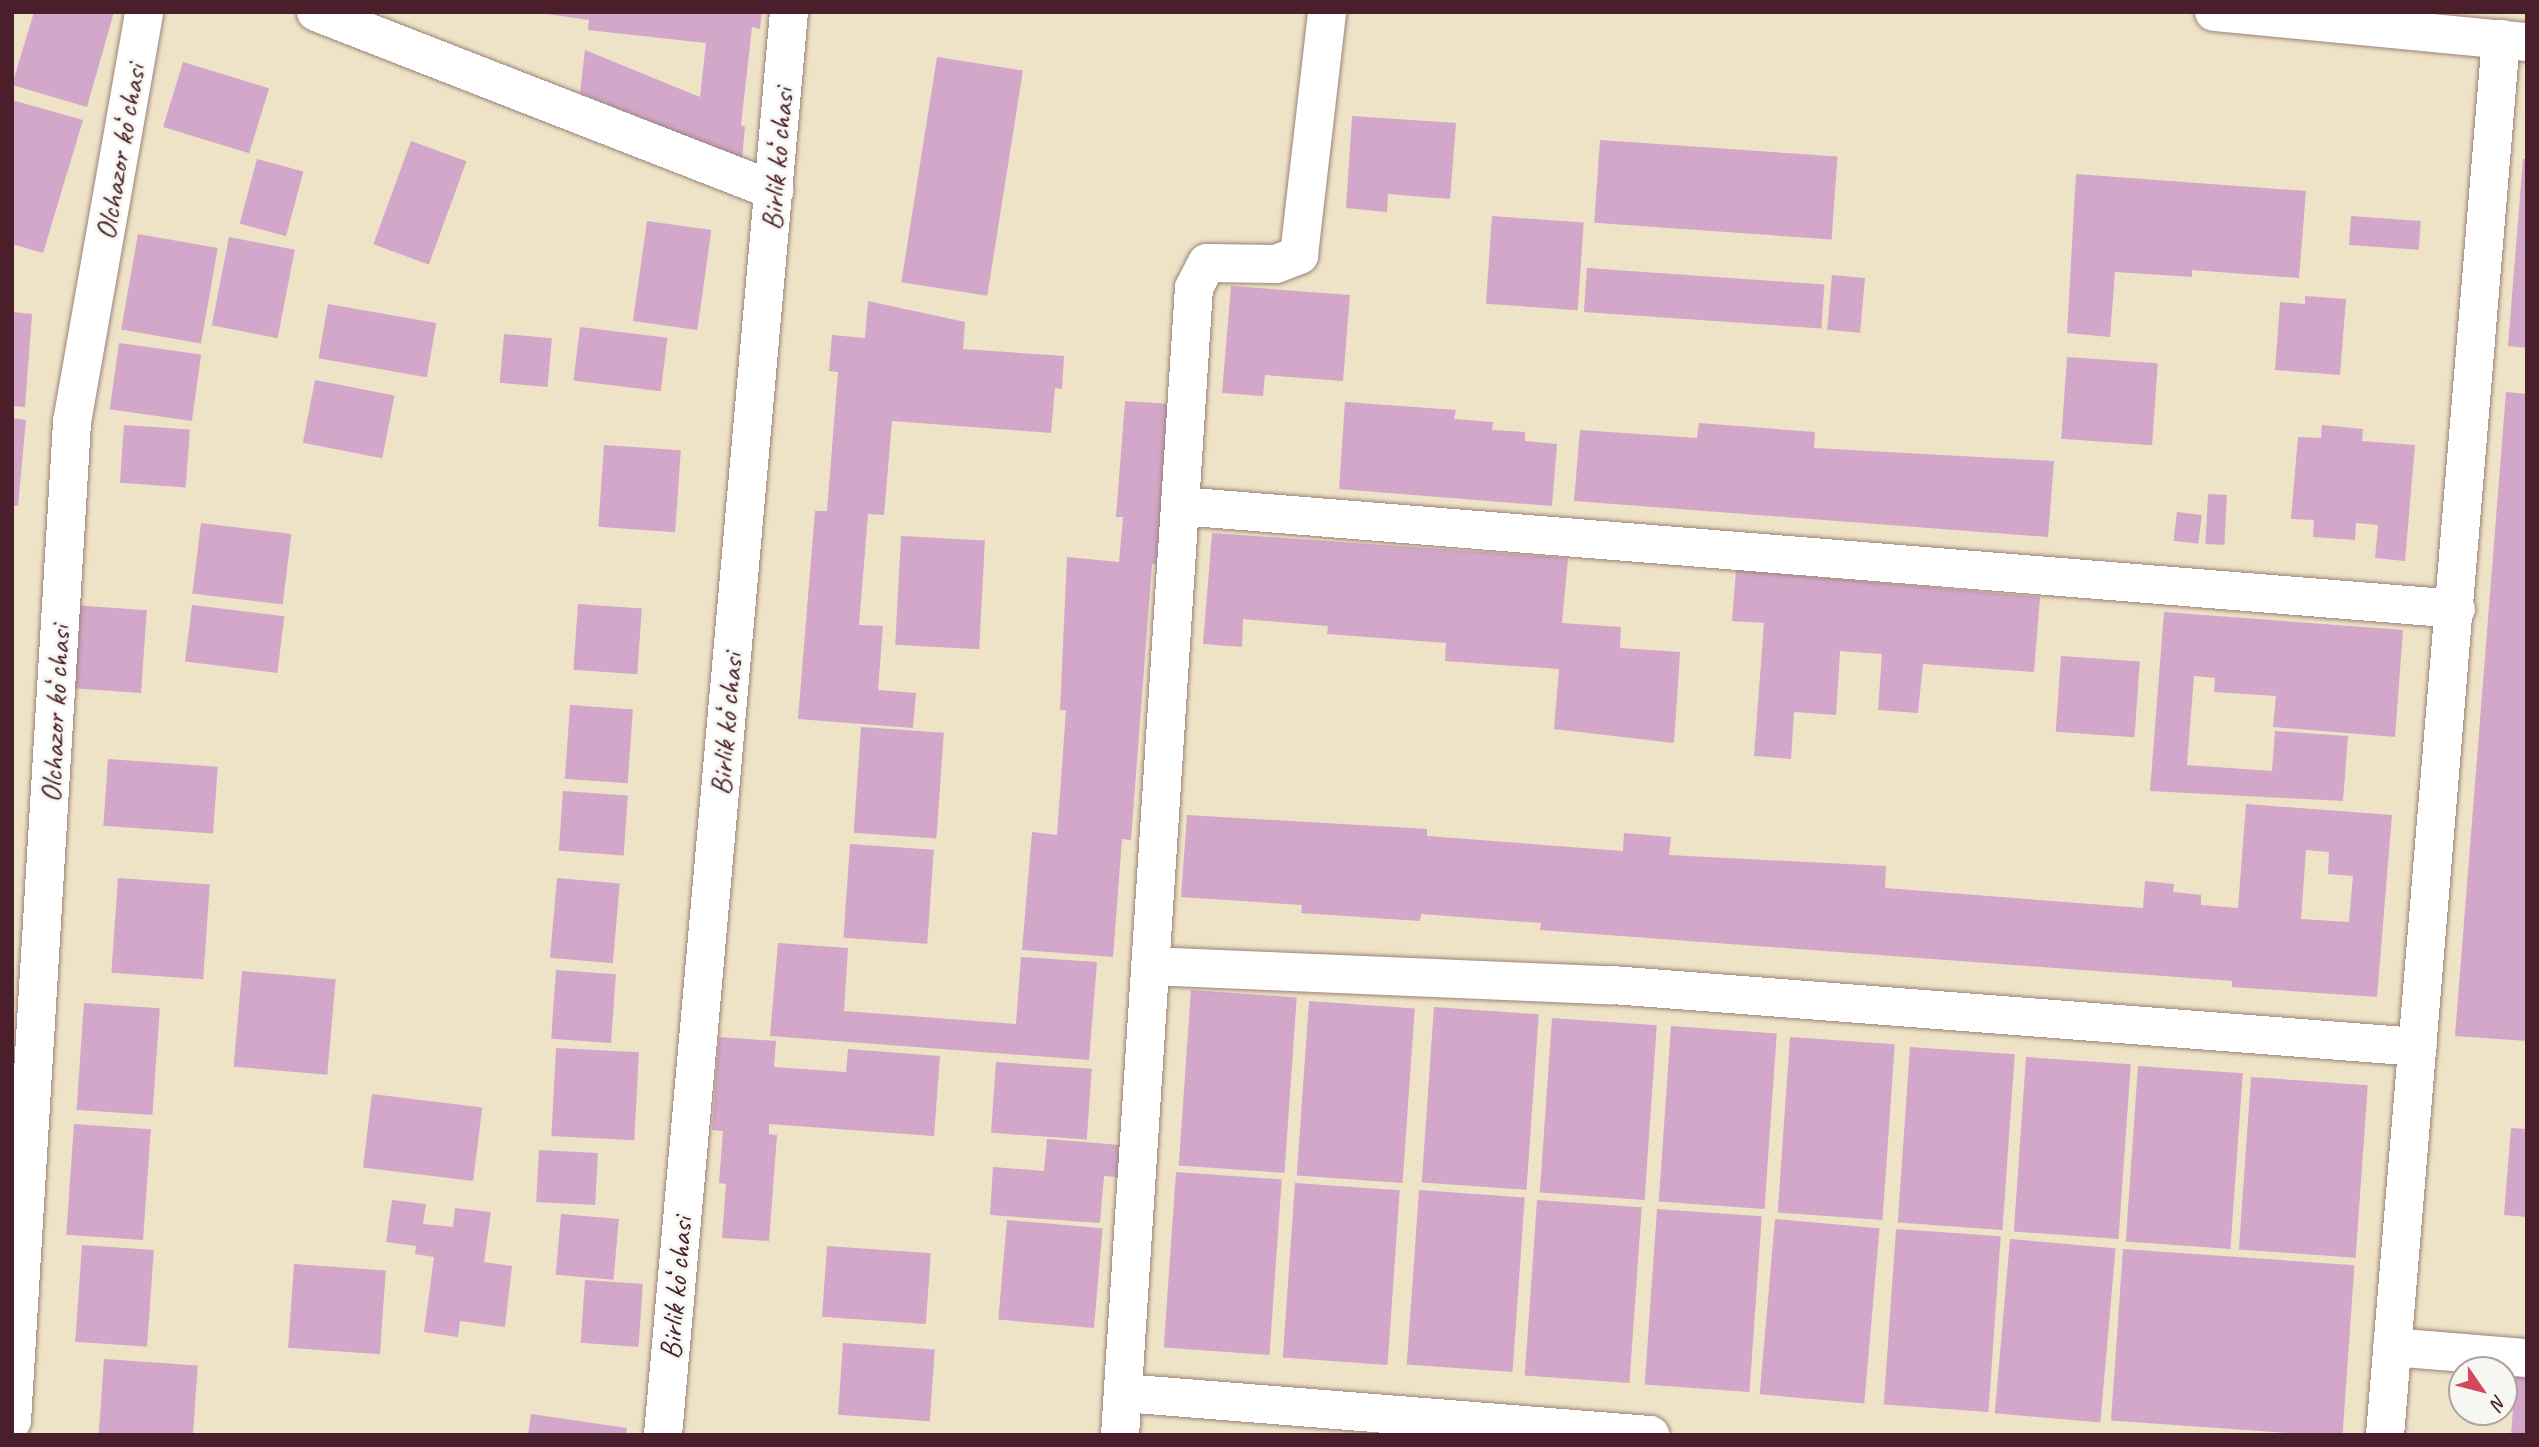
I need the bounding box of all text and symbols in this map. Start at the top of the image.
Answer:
street label: Olchazor koʻchasi [87,61,153,243]
street label: Birlik koʻchasi [753,86,801,232]
street label: Olchazor koʻchasi [32,624,78,804]
street label: Birlik koʻchasi [702,651,750,797]
street label: Birlik koʻchasi [652,1215,700,1361]
north arrow [2448,1356,2518,1426]
text: N [2485,1390,2512,1414]

